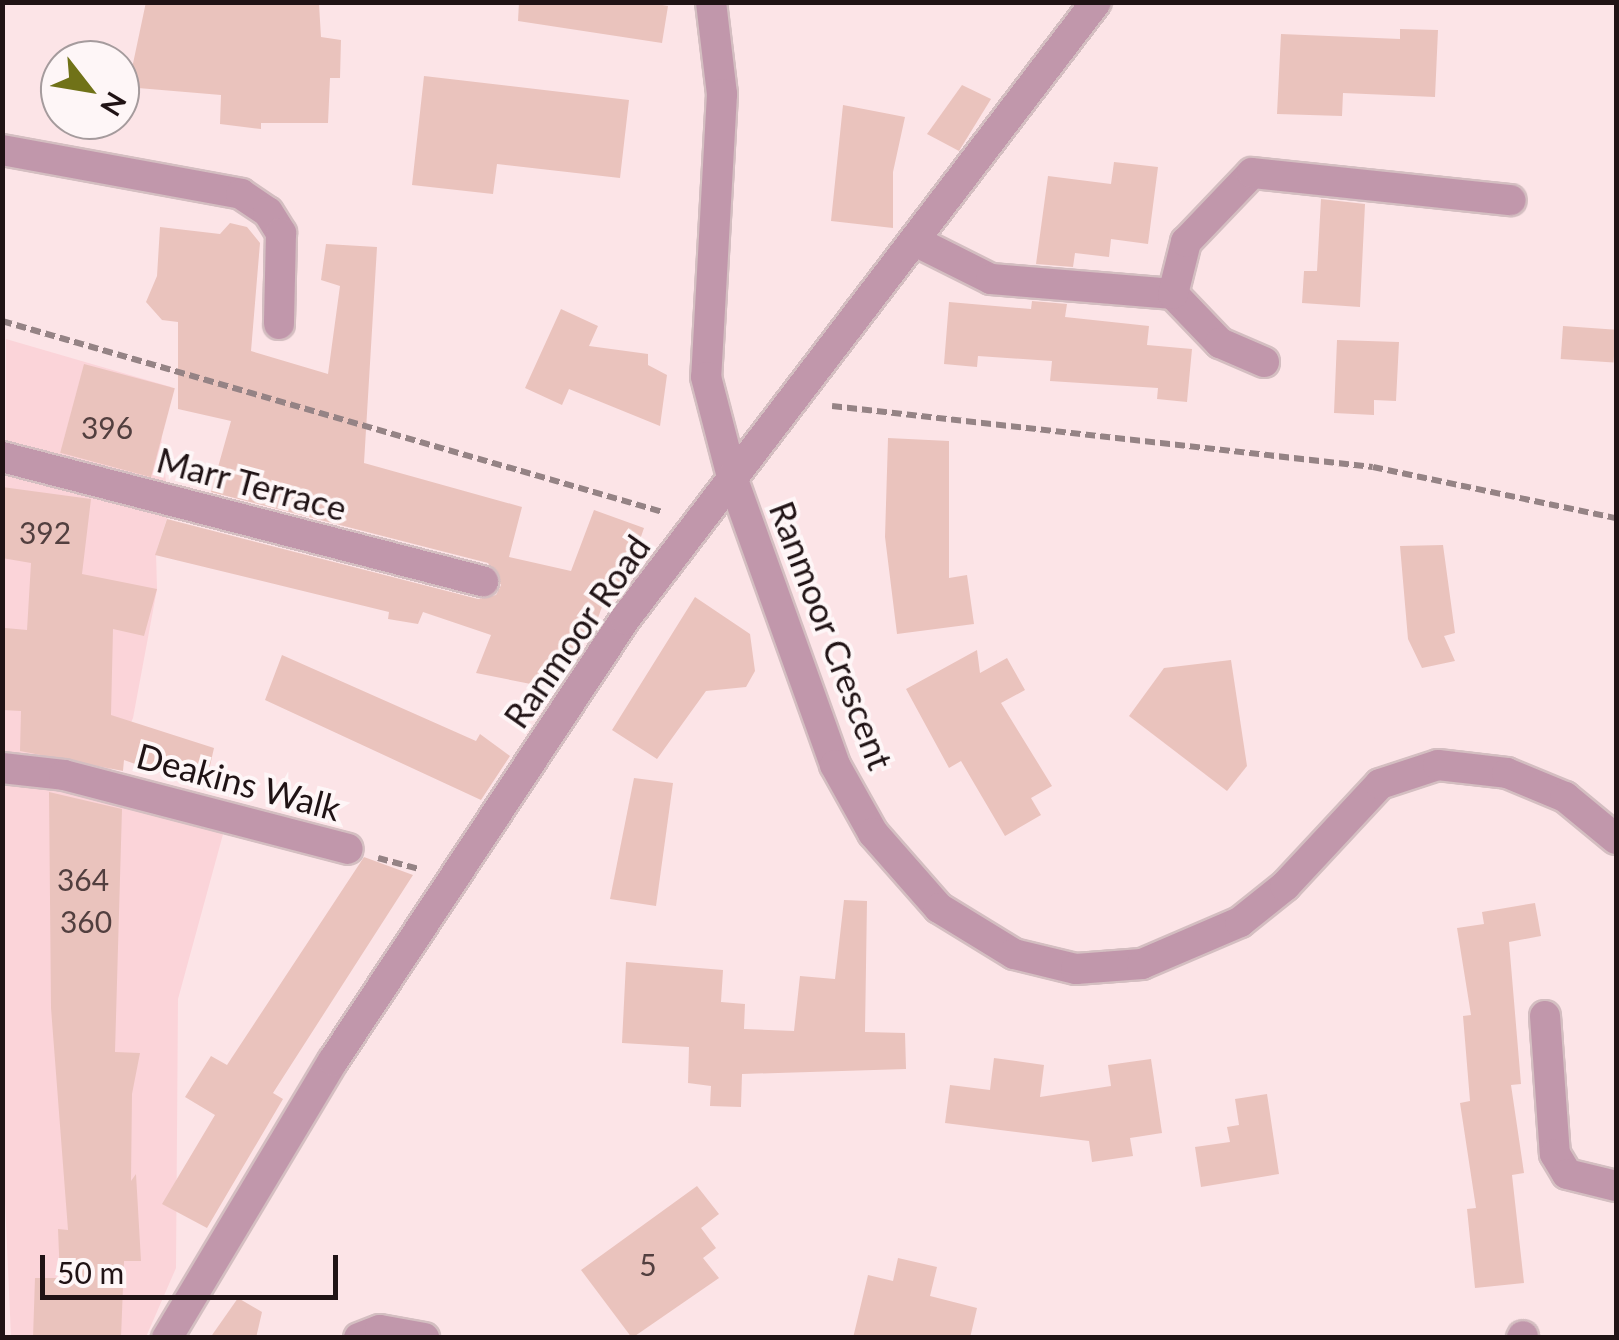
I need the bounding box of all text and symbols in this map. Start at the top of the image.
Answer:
north arrow [40,40,140,140]
text: N [94,86,134,122]
house number: 396 [81,409,133,445]
street label: Marr Terrace [152,437,352,529]
street label: Ranmoor Crescent [761,495,903,775]
house number: 392 [19,514,71,550]
street label: Ranmoor Road [494,526,658,736]
street label: Deakins Walk [132,734,346,828]
house number: 364 [57,861,109,897]
house number: 360 [60,903,112,939]
scale bar [45,1235,342,1297]
house number: 5 [639,1246,657,1282]
text: 50 m [57,1254,124,1290]

